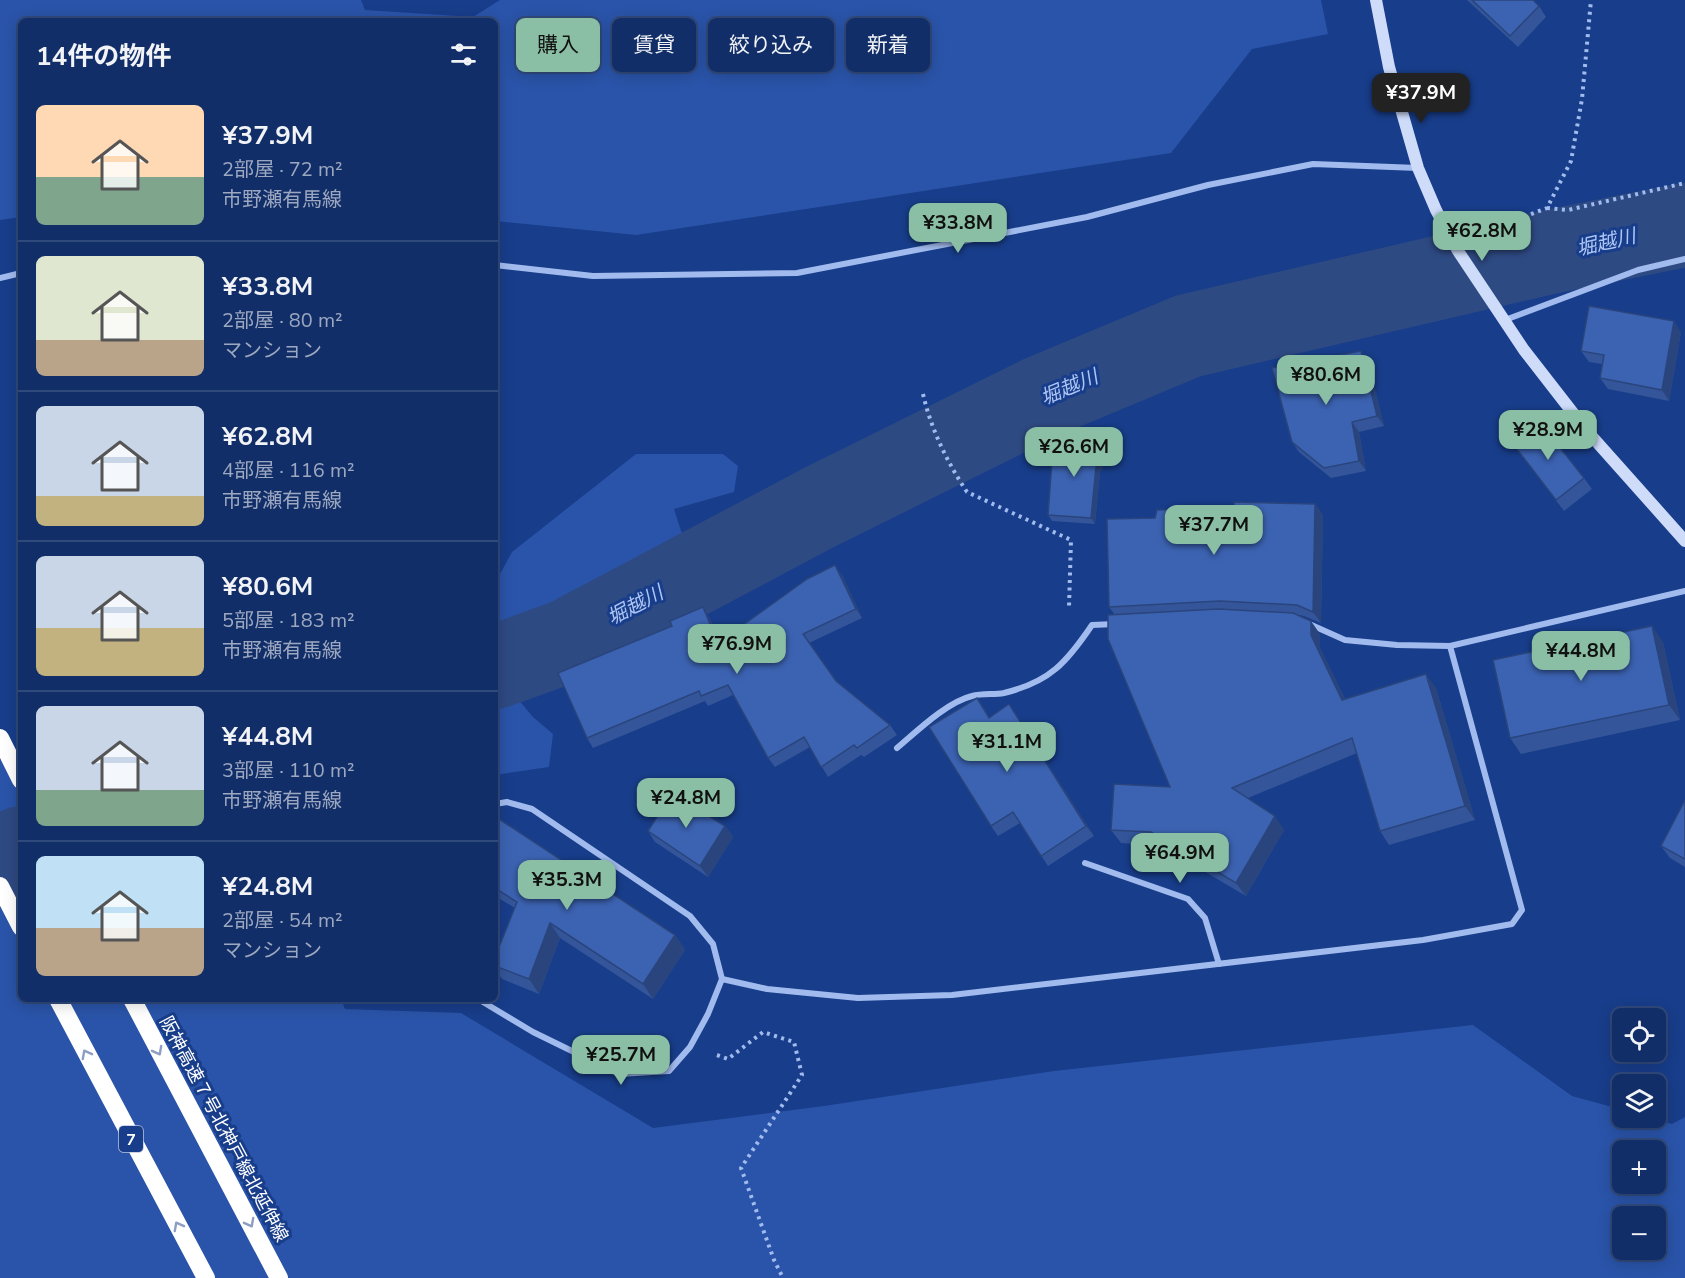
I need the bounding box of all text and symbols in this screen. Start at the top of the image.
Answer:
chip: 購入 [516,18,600,72]
chip: 賃貸 [612,18,696,72]
chip: 絞り込み [708,18,834,72]
chip: 新着 [846,18,930,72]
icon: filters [447,38,480,71]
text: 14件の物件 [36,39,171,74]
pin: ¥37.9M [1372,73,1470,124]
text: ¥37.9M [1386,79,1456,106]
text: ¥37.9M [222,118,313,153]
icon: home [84,129,156,201]
text: 2部屋 · 72 m² [222,156,343,183]
text: 市野瀬有馬線 [222,186,342,213]
pin: ¥33.8M [909,203,1007,254]
text: ¥33.8M [923,209,993,236]
pin: ¥62.8M [1433,211,1531,262]
text: ¥62.8M [1447,217,1517,244]
water label: 堀越川 [1574,222,1640,262]
text: ¥33.8M [222,269,313,304]
icon: home [84,280,156,352]
text: 2部屋 · 80 m² [222,307,343,334]
text: マンション [222,337,322,364]
pin: ¥80.6M [1277,355,1375,406]
text: ¥80.6M [1291,361,1361,388]
water label: 堀越川 [1036,363,1104,412]
pin: ¥28.9M [1499,410,1597,461]
text: ¥28.9M [1513,416,1583,443]
text: ¥62.8M [222,419,313,454]
pin: ¥26.6M [1025,427,1123,478]
icon: home [84,430,156,502]
text: ¥26.6M [1039,433,1109,460]
text: 4部屋 · 116 m² [222,457,355,484]
text: 市野瀬有馬線 [222,487,342,514]
pin: ¥37.7M [1165,505,1263,556]
text: ¥37.7M [1179,511,1249,538]
text: ¥80.6M [222,569,313,604]
water label: 堀越川 [602,578,670,631]
icon: home [84,580,156,652]
text: 5部屋 · 183 m² [222,607,355,634]
pin: ¥76.9M [688,624,786,675]
text: ¥76.9M [702,630,772,657]
pin: ¥44.8M [1532,631,1630,682]
text: 市野瀬有馬線 [222,637,342,664]
text: ¥44.8M [1546,637,1616,664]
text: ¥44.8M [222,719,313,754]
pin: ¥31.1M [958,722,1056,773]
text: ¥31.1M [972,728,1042,755]
icon: home [84,730,156,802]
text: 3部屋 · 110 m² [222,757,355,784]
pin: ¥24.8M [637,778,735,829]
text: ¥24.8M [651,784,721,811]
text: 市野瀬有馬線 [222,787,342,814]
pin: ¥64.9M [1131,833,1229,884]
text: ¥64.9M [1145,839,1215,866]
pin: ¥35.3M [518,860,616,911]
text: ¥35.3M [532,866,602,893]
text: ¥24.8M [222,869,313,904]
icon: home [84,880,156,952]
text: 2部屋 · 54 m² [222,907,343,934]
text: マンション [222,937,322,964]
map controls [1612,1008,1666,1260]
button: locate [1612,1008,1666,1062]
street label: 阪神高速７号北神戸線北延伸線 [154,1012,294,1246]
pin: ¥25.7M [572,1035,670,1086]
text: ¥25.7M [586,1041,656,1068]
one-way arrow [151,1045,163,1056]
one-way arrow [82,1050,93,1061]
button: layers [1612,1074,1666,1128]
road number: 7 [119,1126,143,1152]
button: + [1612,1140,1666,1194]
button: − [1612,1206,1666,1260]
one-way arrow [243,1217,254,1228]
one-way arrow [174,1222,185,1233]

